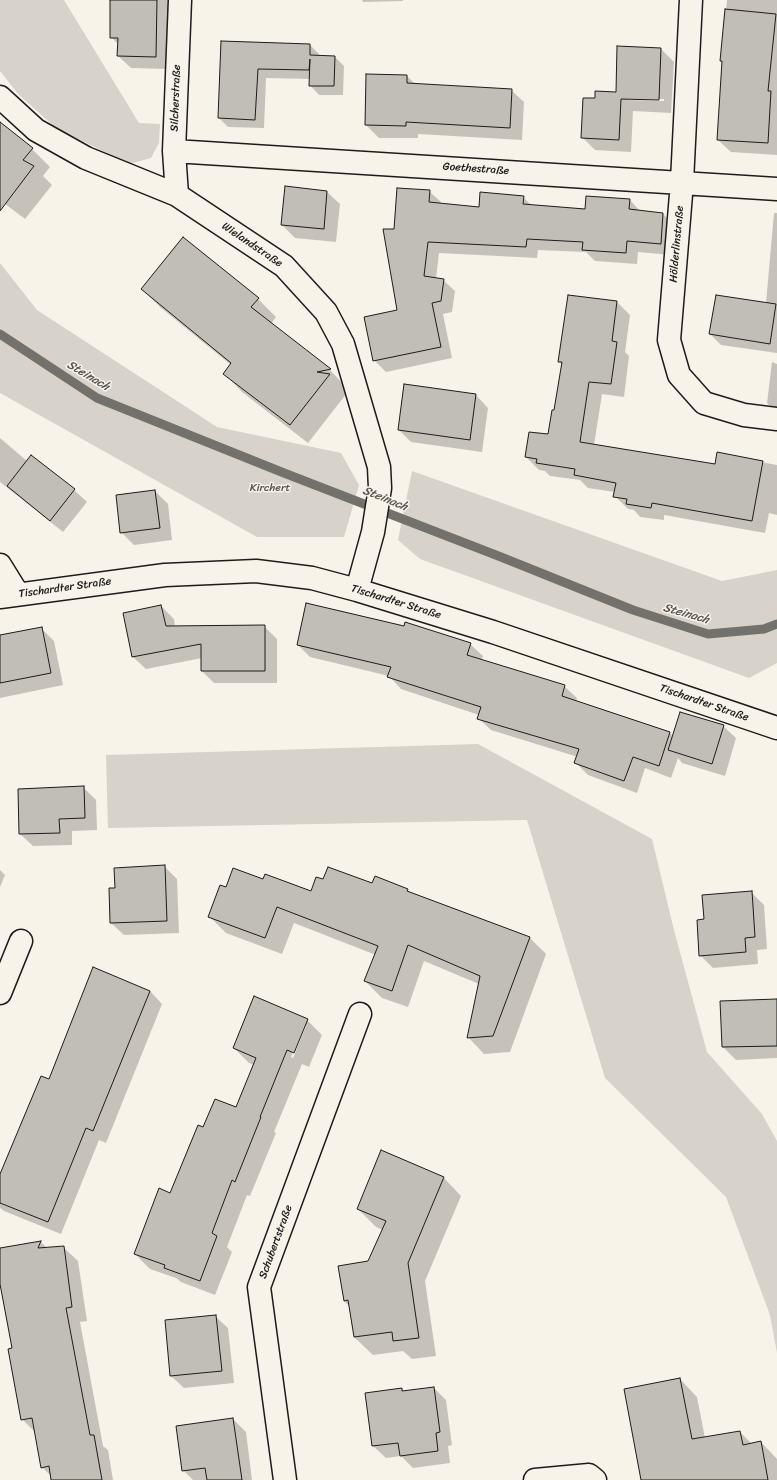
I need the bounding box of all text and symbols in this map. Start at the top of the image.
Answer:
street label: Silcherstraße [168,64,184,132]
street label: Goethestraße [442,160,510,178]
street label: Hölderlinstraße [667,205,687,283]
street label: Wielandstraße [219,220,285,270]
water label: Steinach [64,358,112,394]
park label: Kirchert [250,481,290,495]
water label: Steinach [361,484,409,514]
street label: Tischardter Straße [18,575,112,601]
street label: Tischardter Straße [349,582,443,622]
water label: Steinach [661,601,711,627]
street label: Tischardter Straße [658,682,750,724]
street label: Schubertstraße [257,1203,295,1281]

